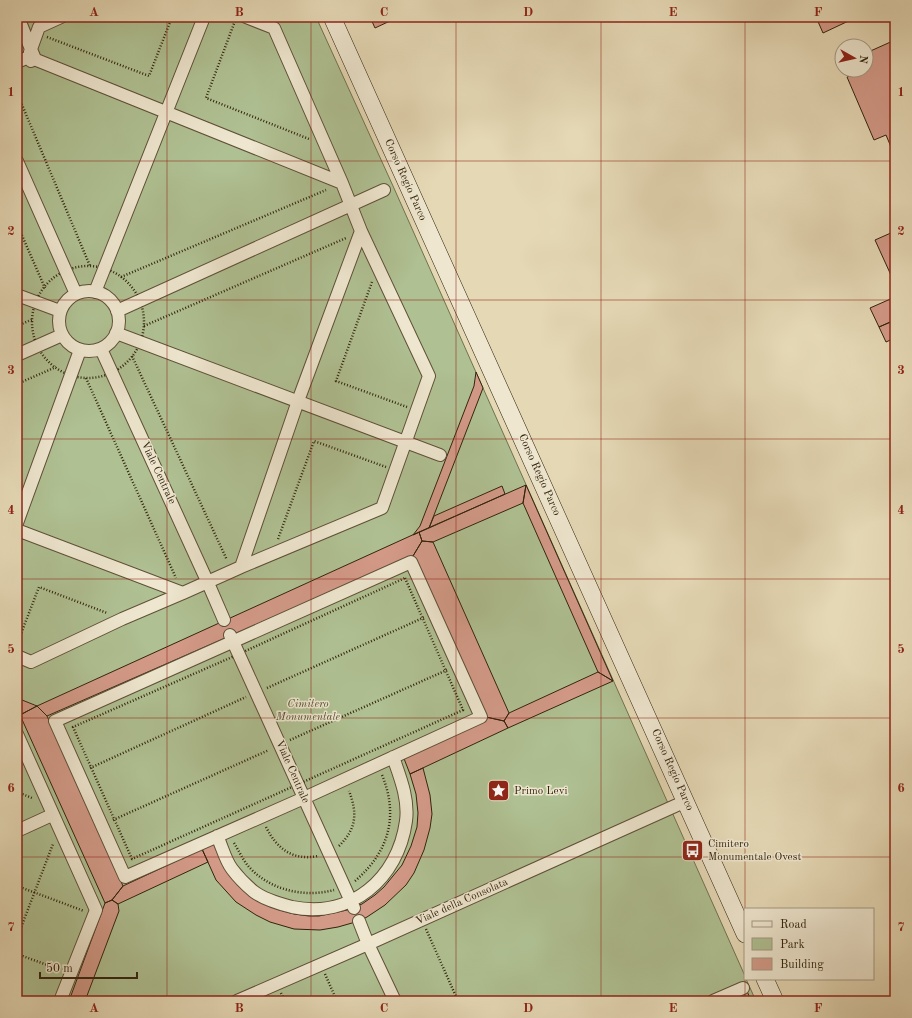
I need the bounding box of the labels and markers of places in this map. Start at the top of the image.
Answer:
place icon: Primo Levi [486,778,512,804]
place label: Primo Levi [514,786,567,797]
bus stop icon: Cimitero Monumentale Ovest [680,837,706,863]
place label: Cimitero Monumentale Ovest [708,839,801,863]

